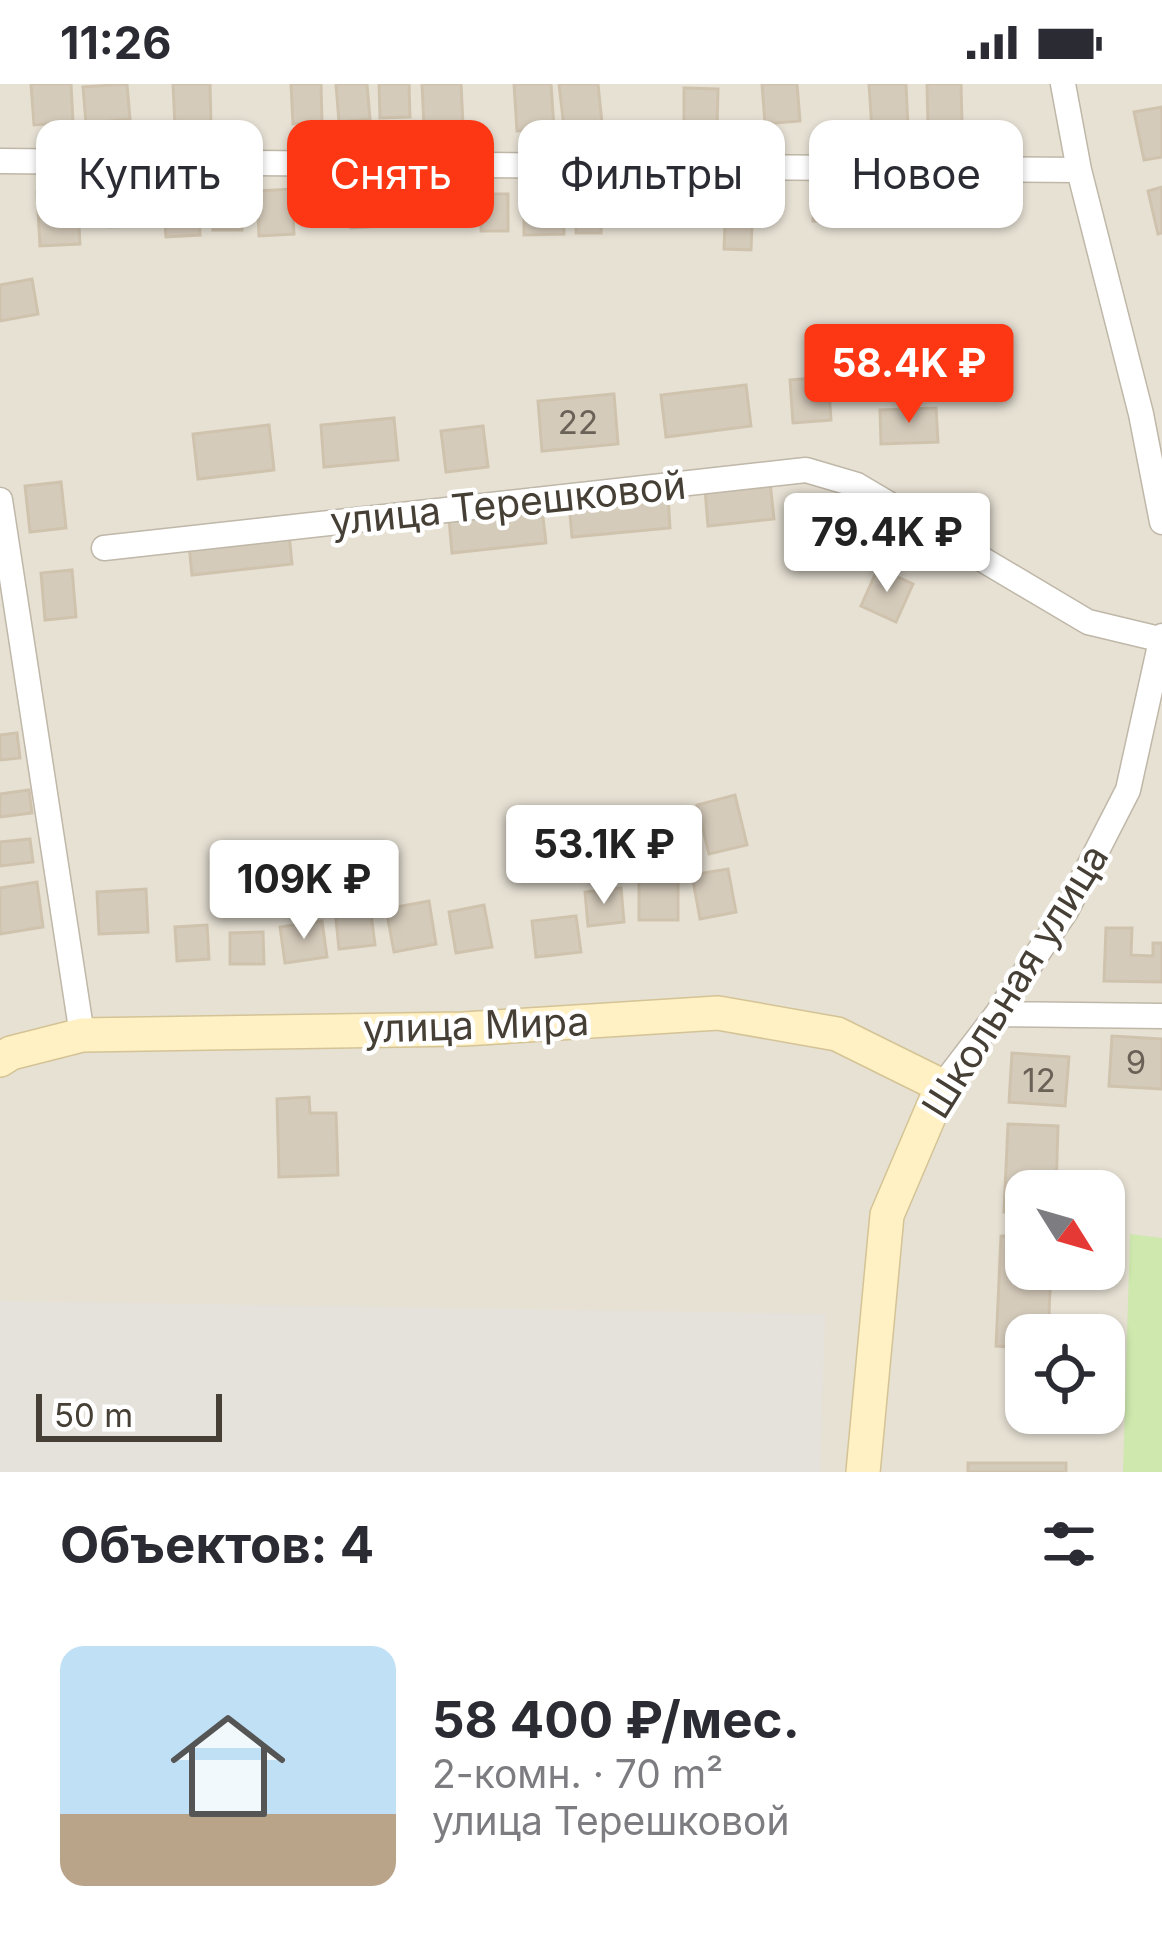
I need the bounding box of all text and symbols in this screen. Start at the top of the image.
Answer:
text: 11:26 [60,15,171,70]
chip: Купить [36,120,263,228]
chip: Снять [287,120,494,228]
chip: Фильтры [518,120,785,228]
chip: Новое [809,120,1023,228]
pin: 58.4K ₽ [798,324,1020,426]
text: 58.4K ₽ [831,339,987,386]
house number: 22 [558,402,598,442]
street label: улица Терешковой [328,460,688,545]
pin: 79.4K ₽ [776,493,998,595]
text: 79.4K ₽ [811,508,963,555]
pin: 53.1K ₽ [493,805,715,907]
text: 53.1K ₽ [533,820,675,867]
street label: Школьная улица [912,835,1118,1126]
pin: 109K ₽ [206,840,402,942]
text: 109K ₽ [237,855,371,902]
street label: улица Мира [362,997,590,1052]
house number: 9 [1126,1042,1146,1082]
house number: 12 [1022,1060,1056,1100]
north arrow [1005,1170,1125,1290]
map controls [1005,1170,1125,1434]
button: locate [1005,1314,1125,1434]
scale bar [36,1388,222,1441]
text: 50 m [54,1395,133,1435]
icon: filters [1036,1511,1102,1577]
text: Объектов: 4 [60,1514,374,1575]
text: 58 400 ₽/мес. [432,1689,800,1750]
icon: home [156,1694,300,1838]
text: 2-комн. · 70 m² [432,1750,723,1797]
text: улица Терешковой [432,1797,789,1844]

